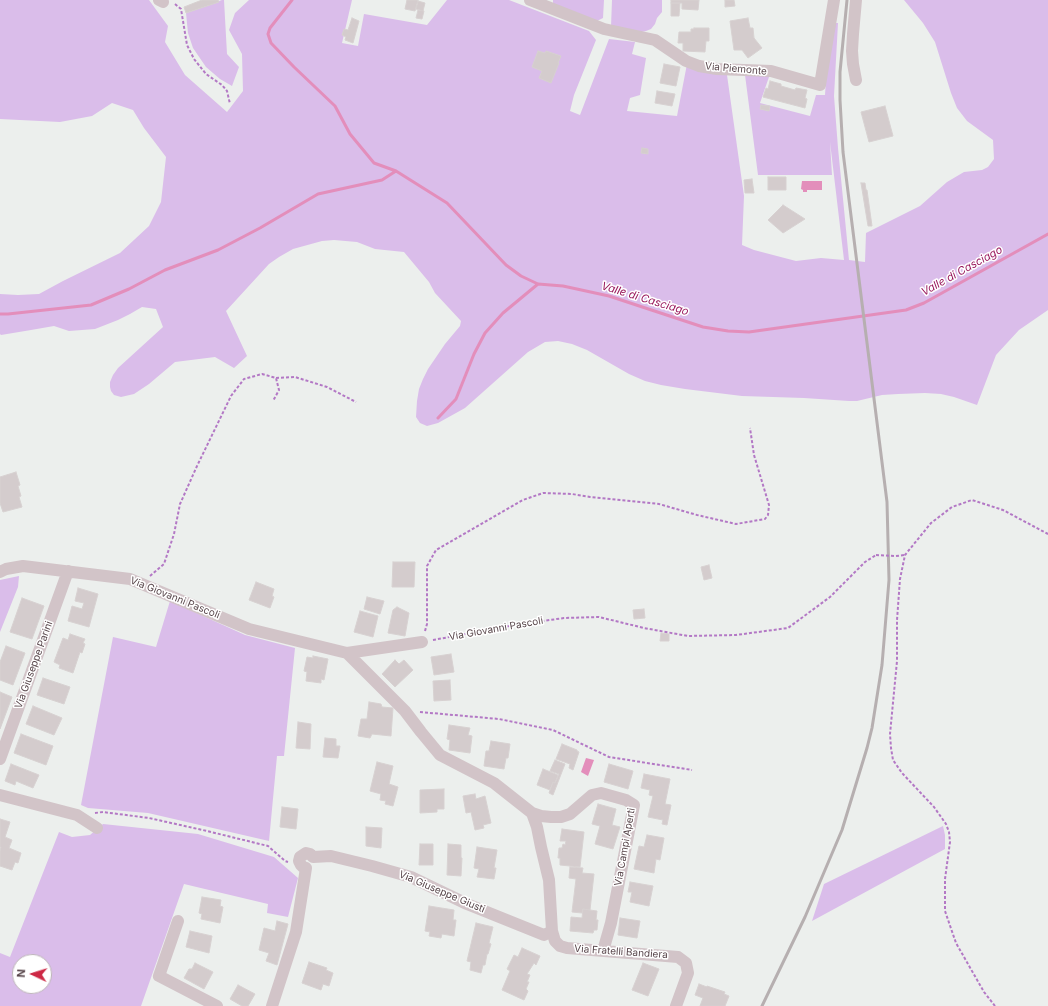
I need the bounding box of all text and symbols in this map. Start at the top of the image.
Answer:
street label: Via Piemonte [705,60,767,78]
water label: Valle di Casciago [919,243,1005,299]
water label: Valle di Casciago [600,279,690,319]
street label: Via Giovanni Pascoli [128,575,222,621]
street label: Via Giovanni Pascoli [448,615,544,643]
street label: Via Giuseppe Parini [13,620,55,710]
street label: Via Campi Aperti [612,807,638,887]
street label: Via Giuseppe Giusti [397,868,487,916]
street label: Via Fratelli Bandiera [574,943,668,961]
north arrow [12,954,52,994]
text: N [14,969,28,978]

